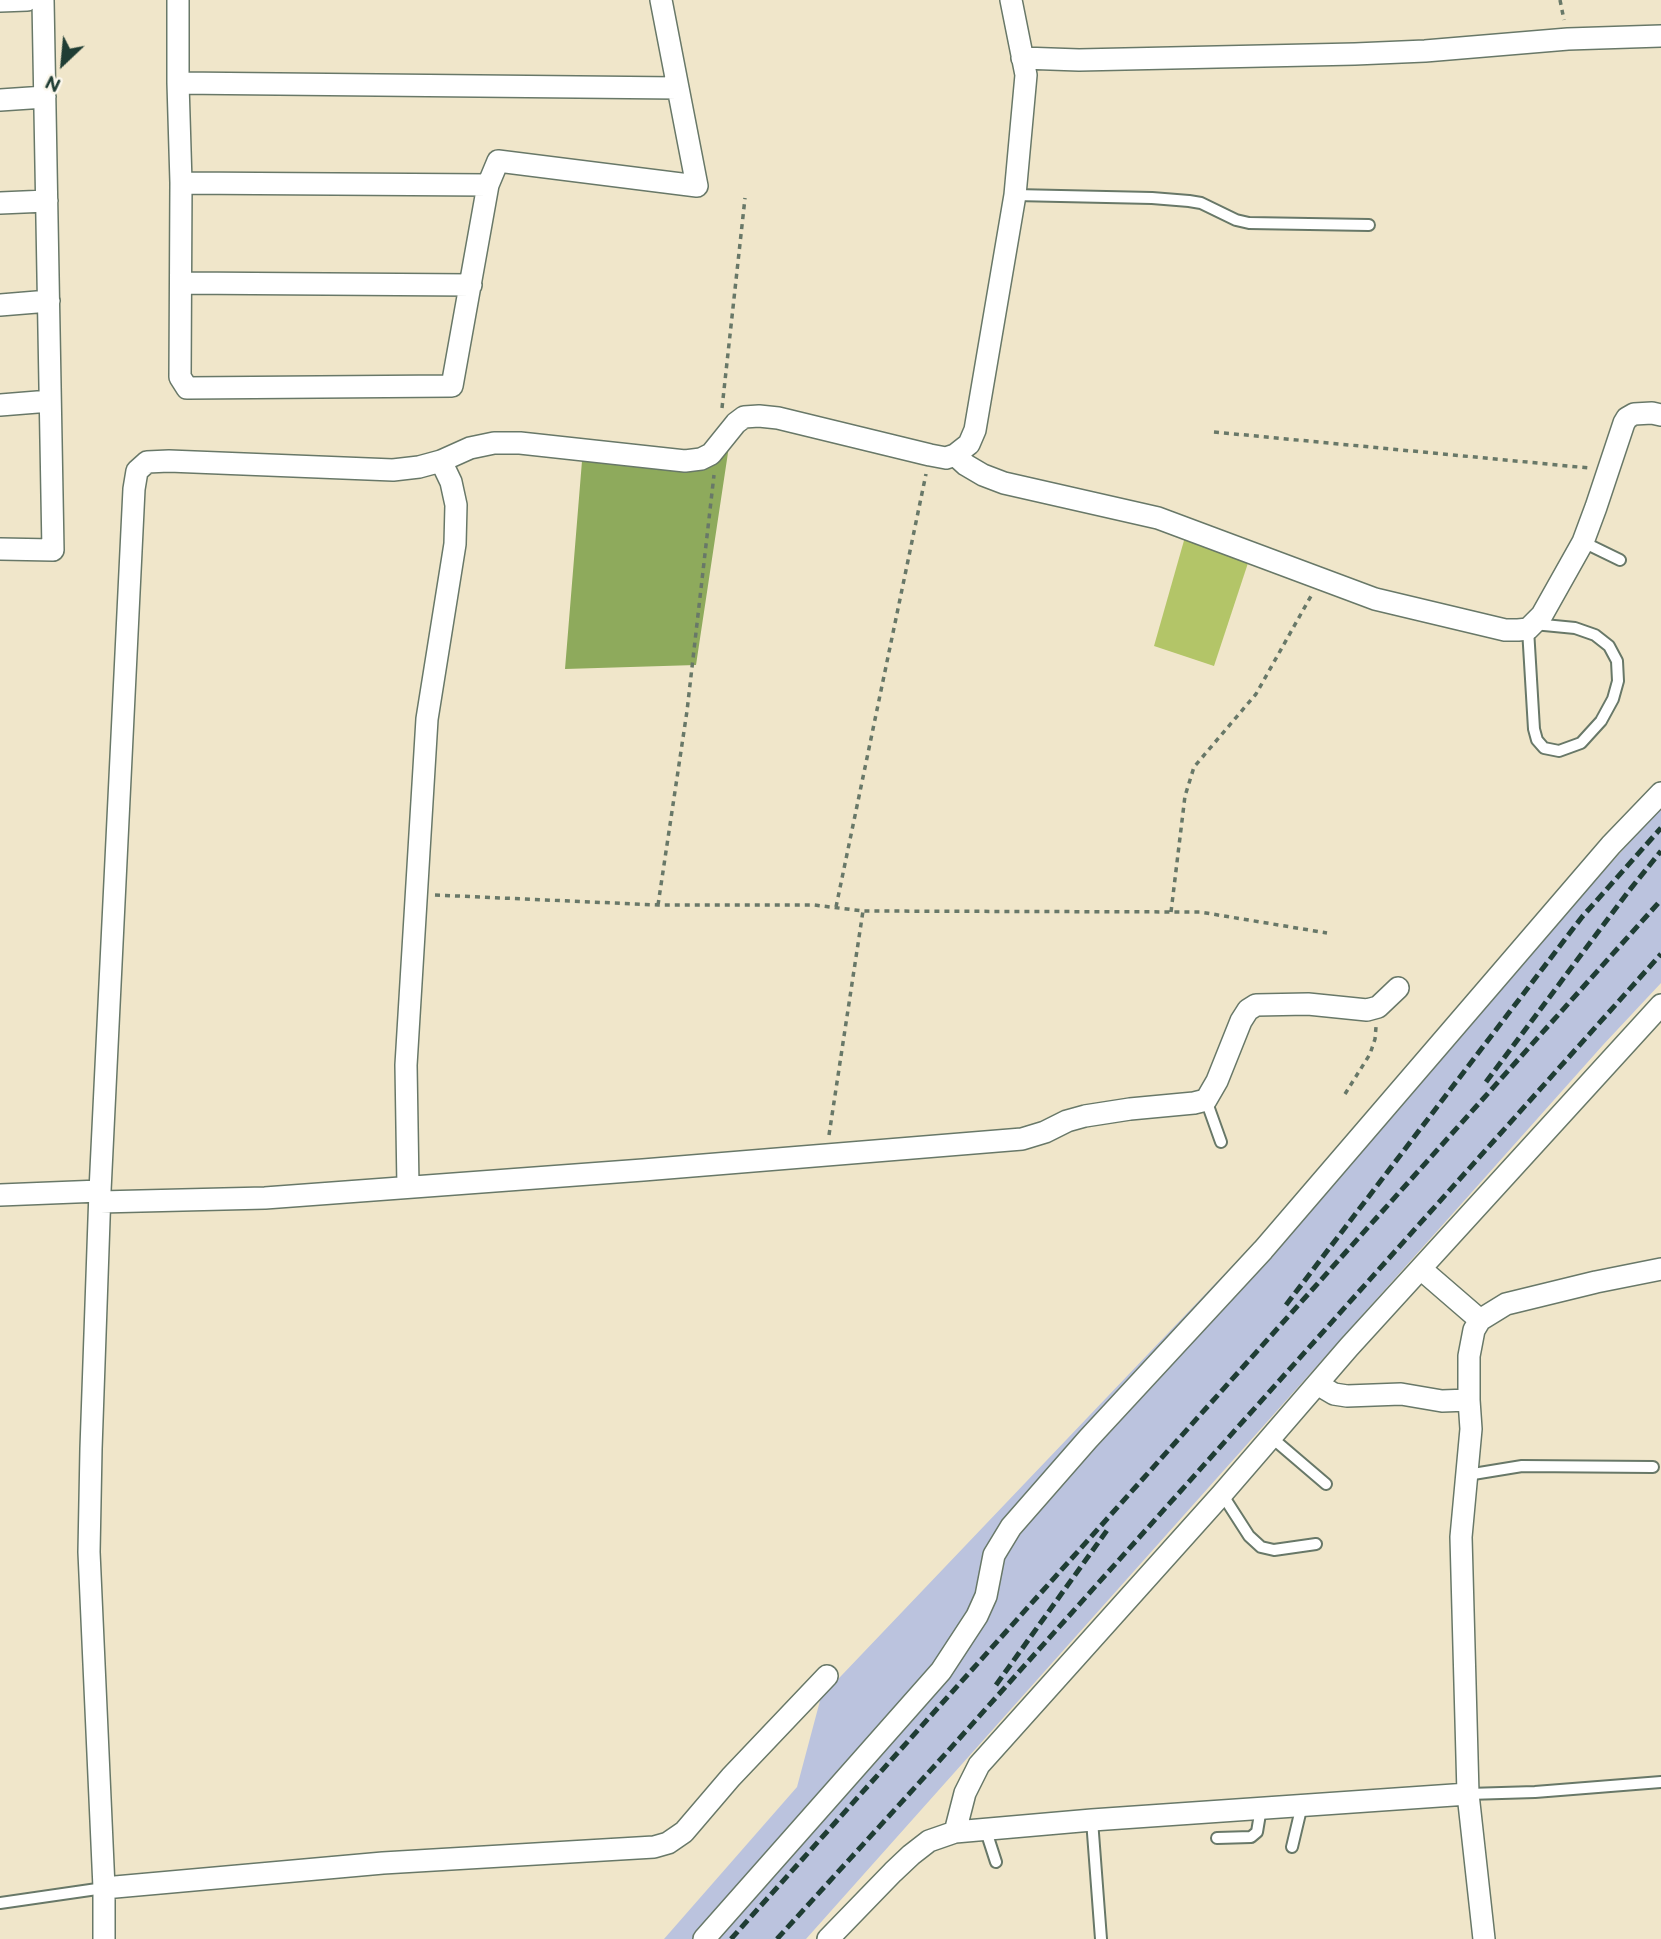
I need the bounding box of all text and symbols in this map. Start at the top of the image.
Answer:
north arrow [28,28,98,98]
text: N [42,69,65,96]

